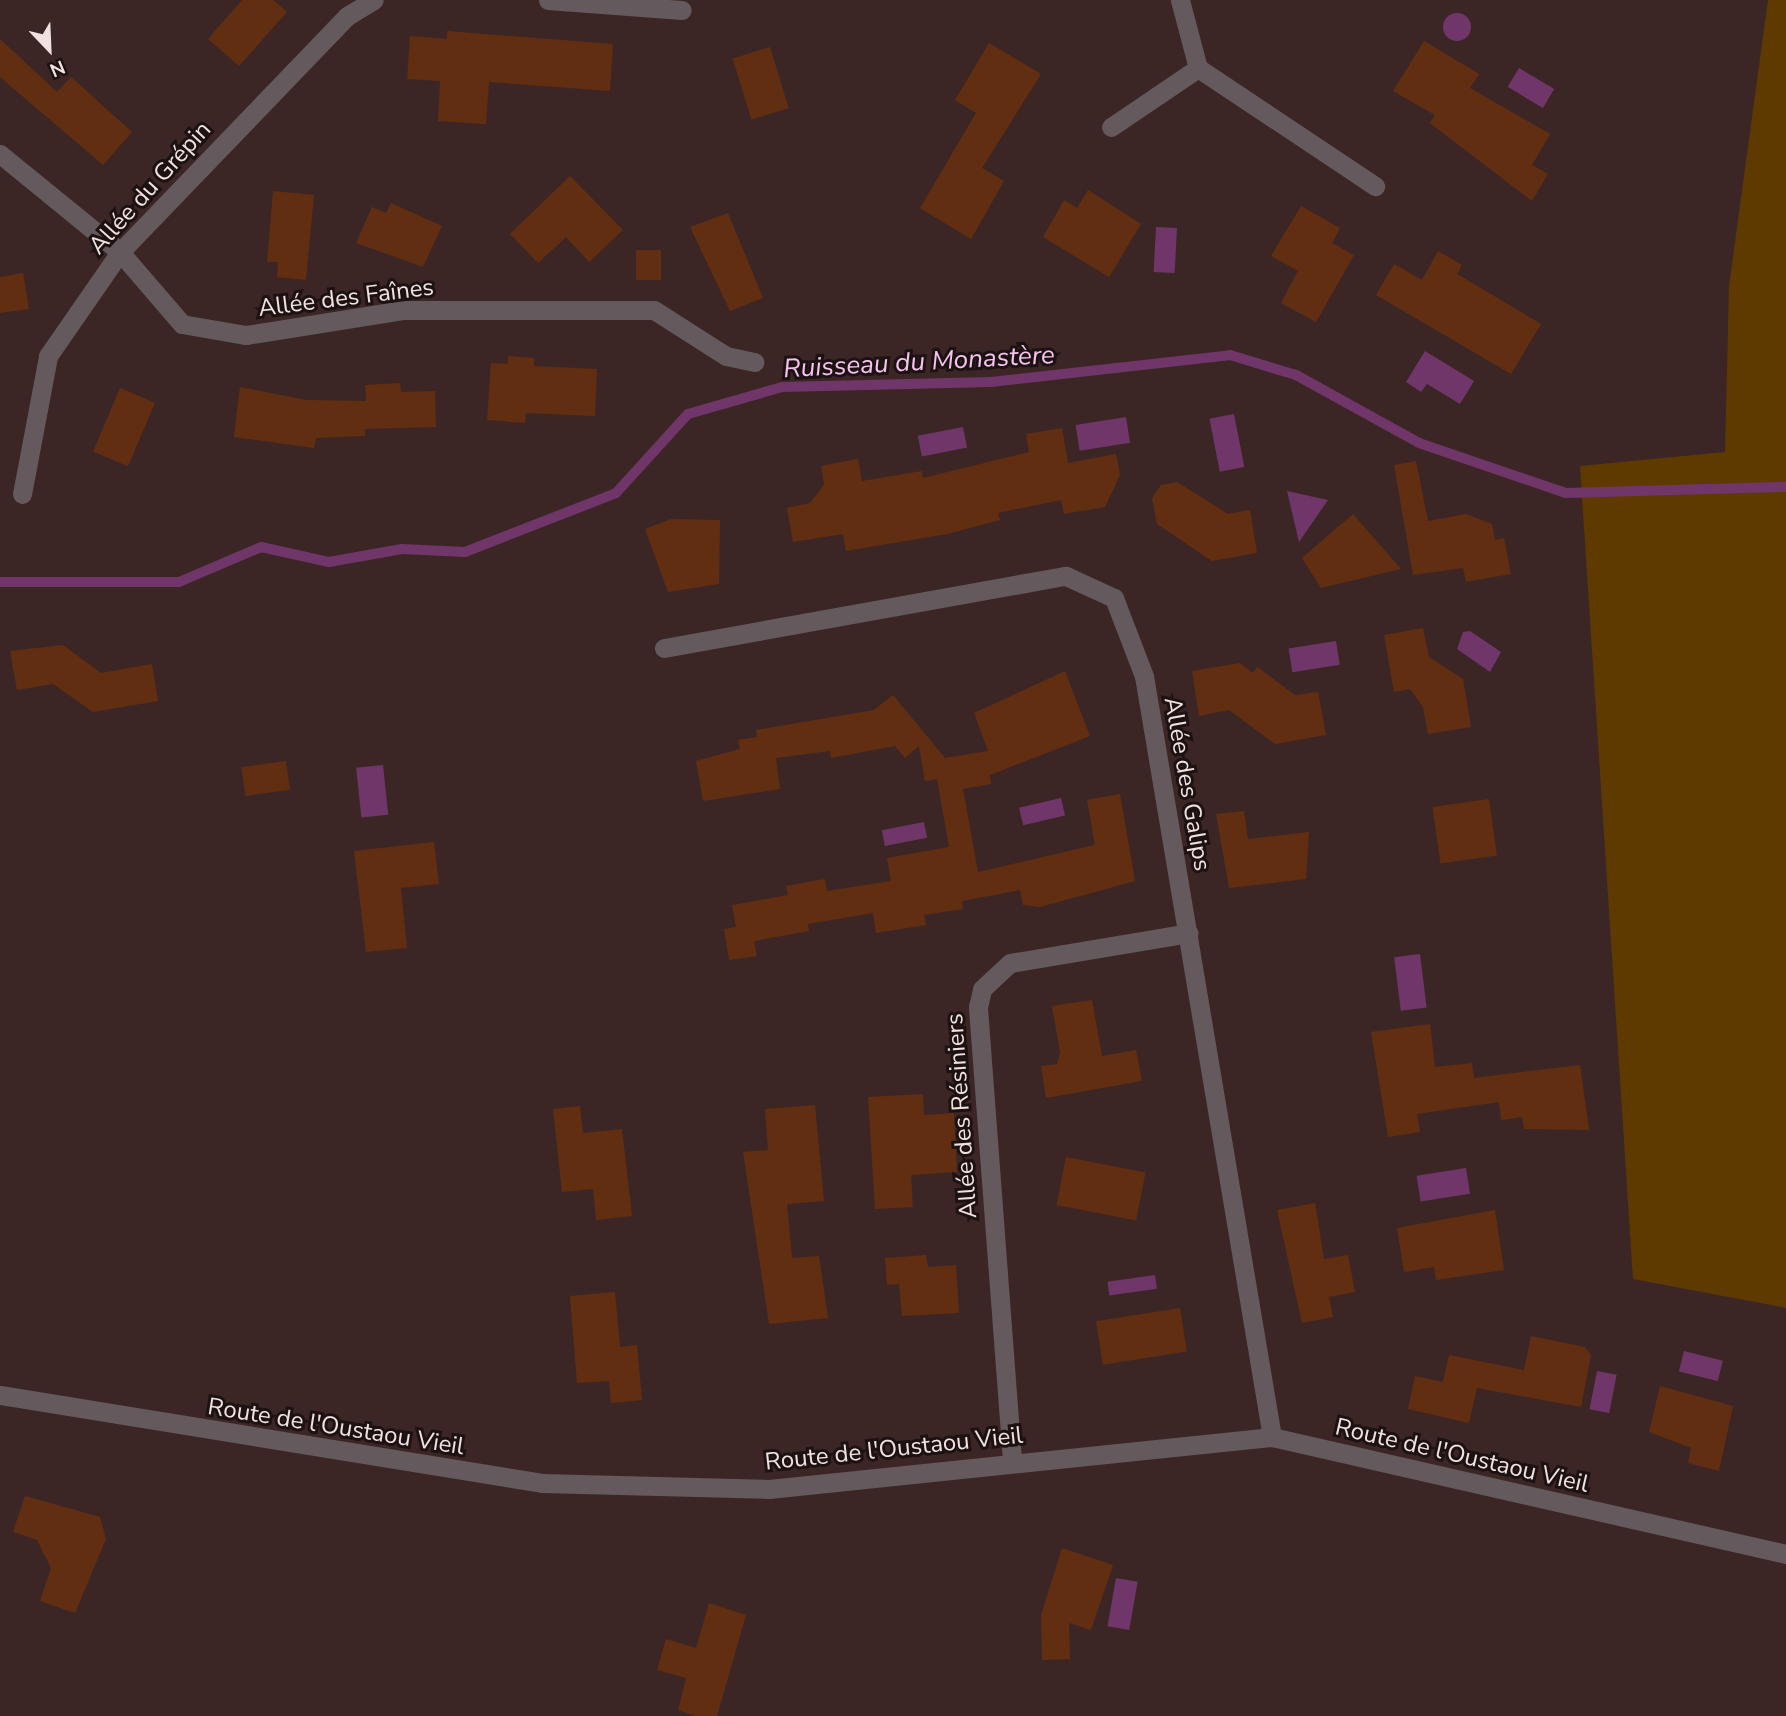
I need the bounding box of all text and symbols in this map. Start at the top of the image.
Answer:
north arrow [14,14,84,84]
text: N [46,54,69,83]
street label: Allée du Grépin [83,116,217,260]
street label: Allée des Faînes [257,273,435,323]
water label: Ruisseau du Monastère [783,339,1055,385]
street label: Allée des Galips [1158,695,1216,873]
street label: Allée des Résiniers [940,1013,984,1219]
street label: Route de l'Oustaou Vieil [206,1393,466,1461]
street label: Route de l'Oustaou Vieil [1332,1413,1592,1499]
street label: Route de l'Oustaou Vieil [764,1421,1024,1477]

